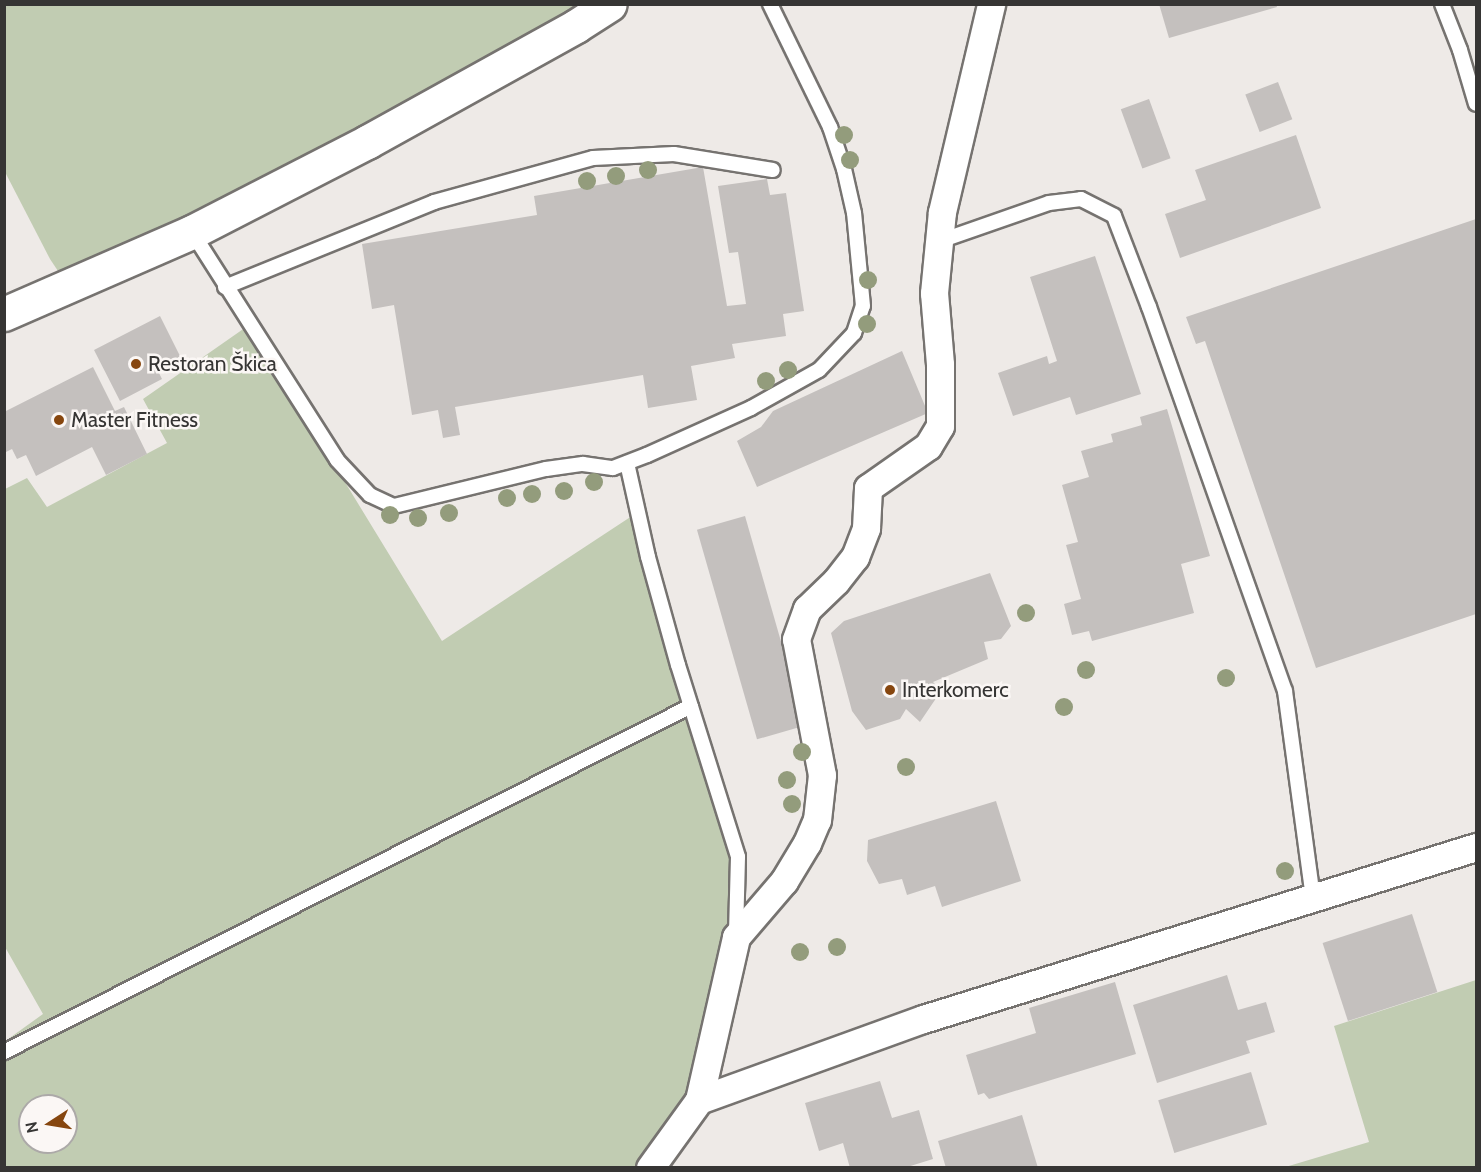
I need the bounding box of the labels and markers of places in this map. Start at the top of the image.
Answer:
place label: Restoran Škica [148,351,277,377]
marker: Restoran Škica [129,357,143,371]
place label: Master Fitness [71,407,198,433]
marker: Master Fitness [52,413,66,427]
place label: Interkomerc [902,677,1009,703]
marker: Interkomerc [883,683,897,697]

